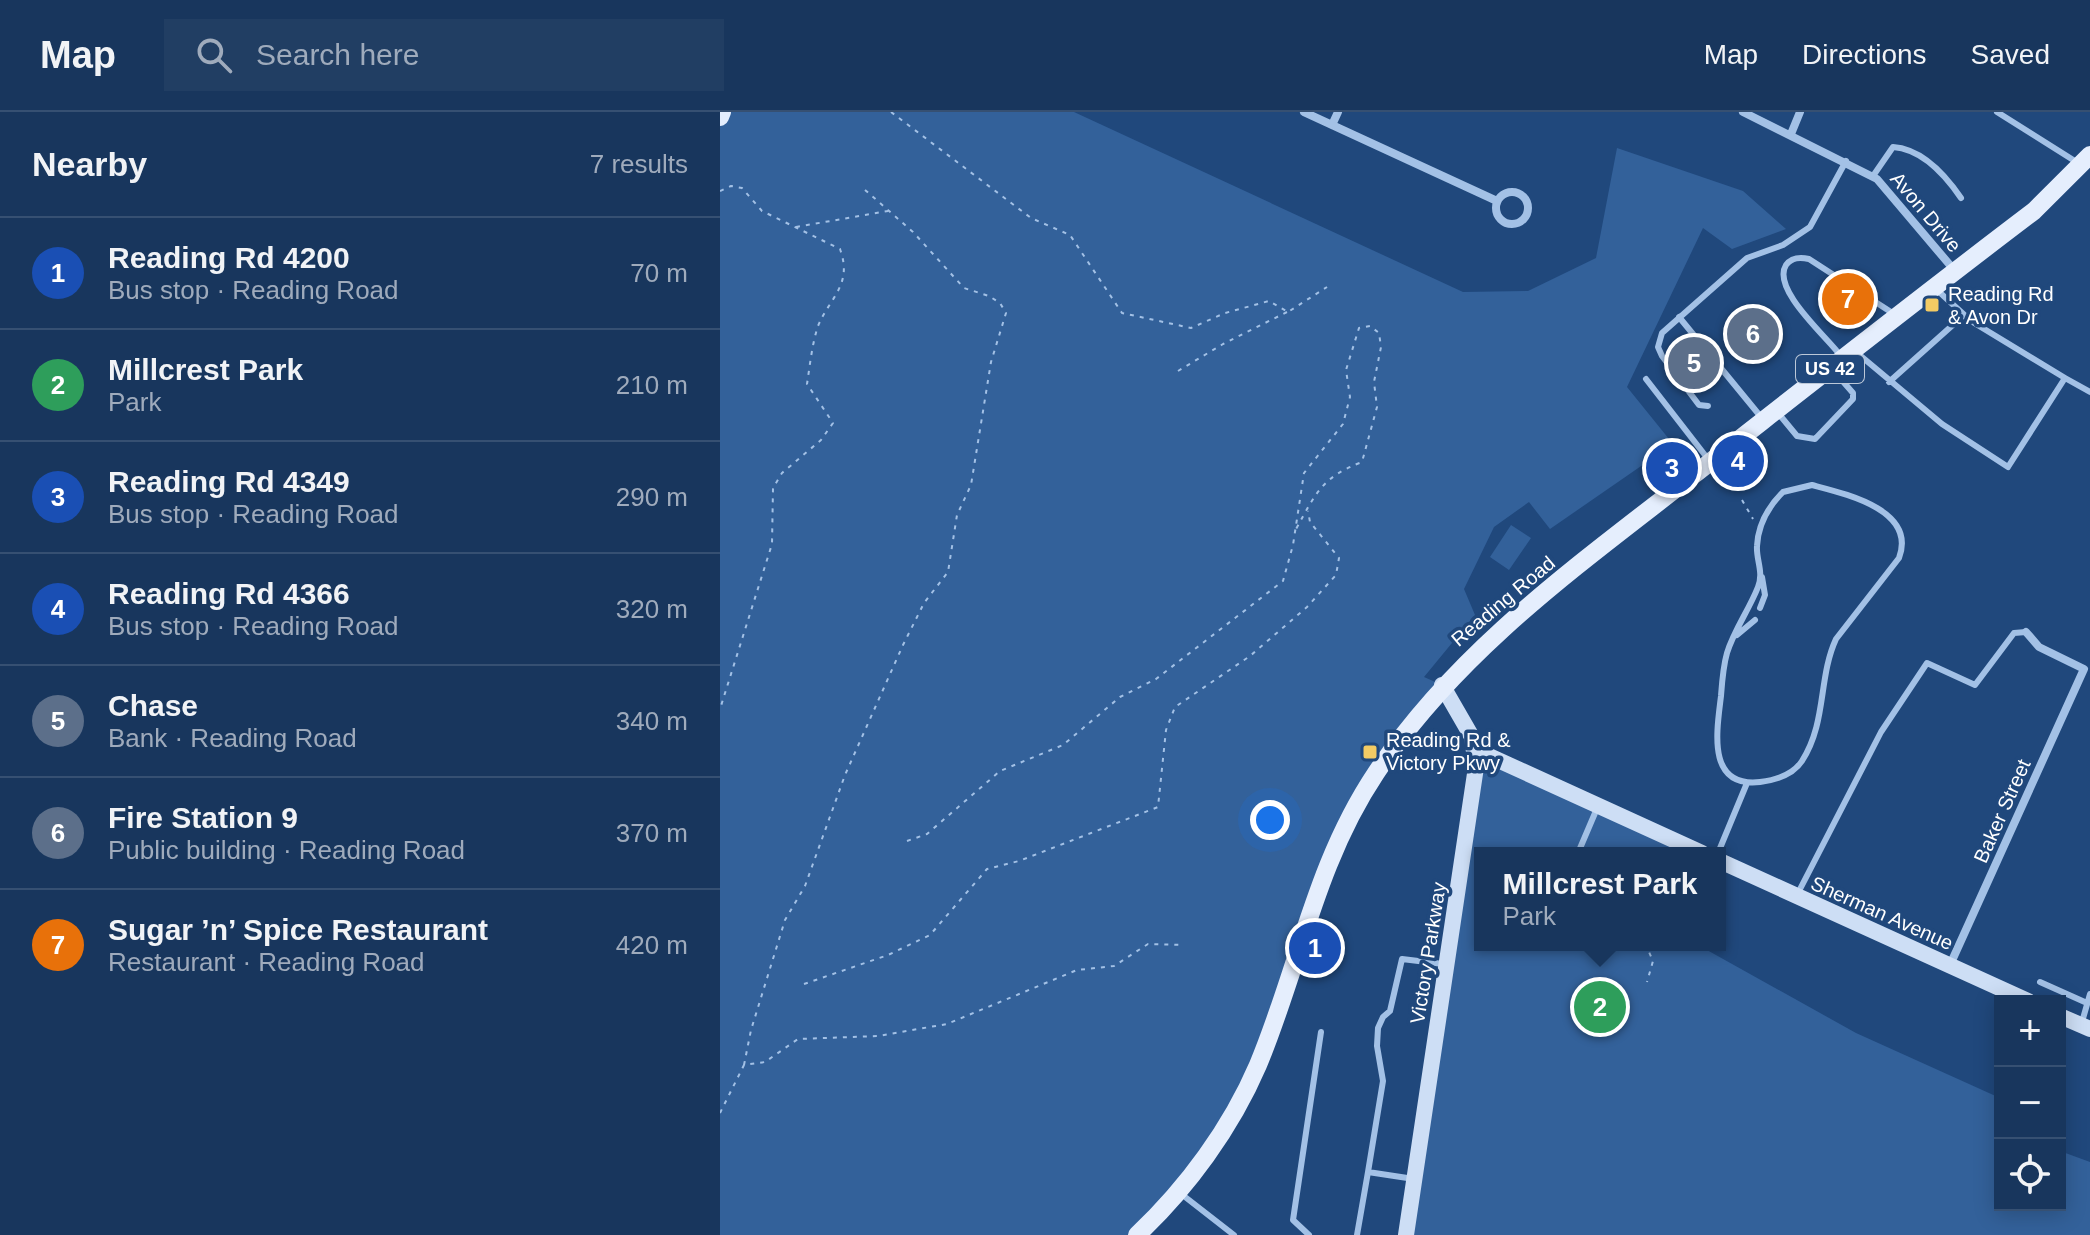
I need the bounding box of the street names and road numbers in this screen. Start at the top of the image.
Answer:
street label: Avon Drive [1886,168,1966,256]
road number: US 42 [1796,355,1864,383]
street label: Reading Road [1447,551,1559,651]
street label: Baker Street [1969,755,2035,866]
street label: Sherman Avenue [1808,872,1956,954]
street label: Victory Parkway [1406,881,1450,1025]

